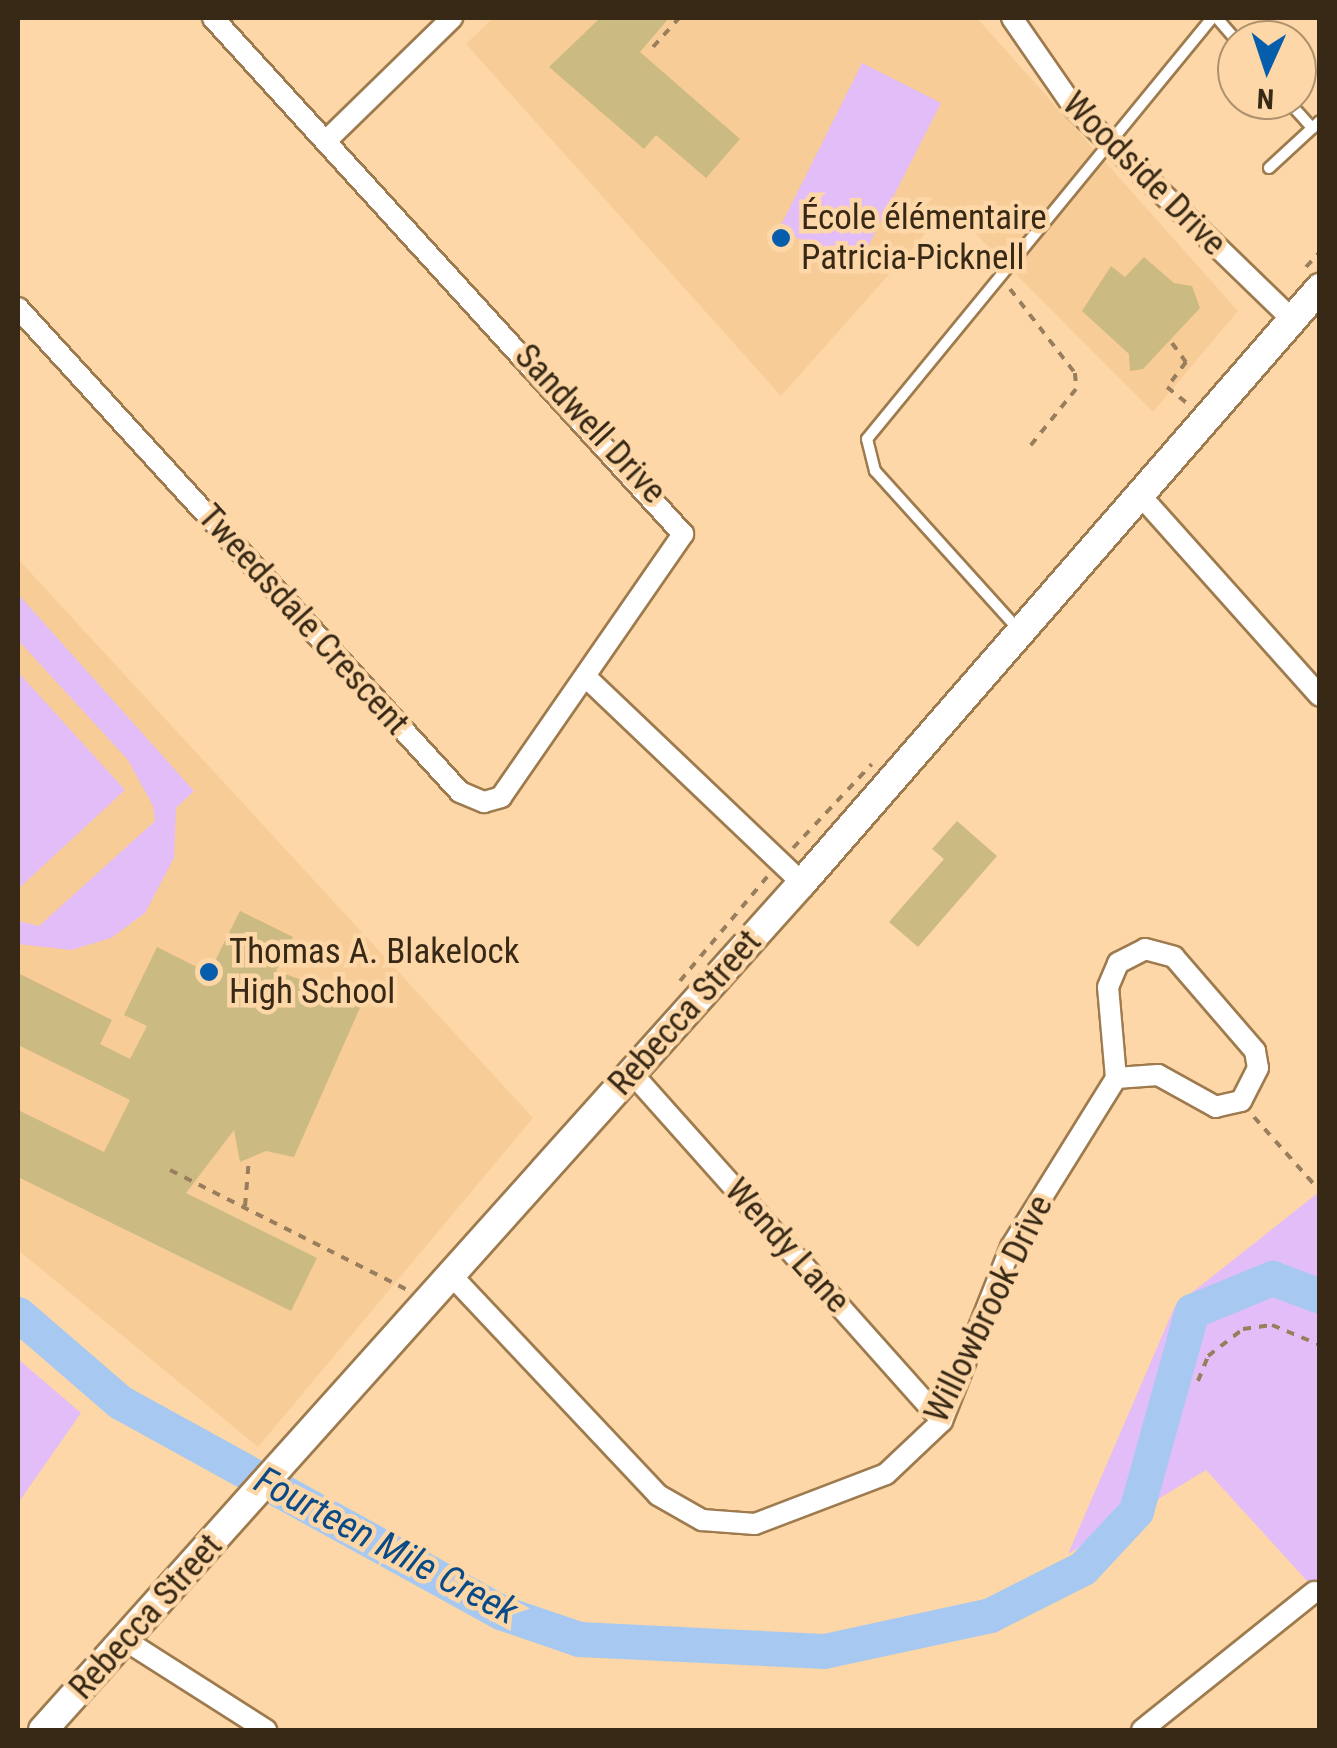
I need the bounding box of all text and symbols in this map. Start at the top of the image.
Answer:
north arrow [1217,20,1317,120]
text: N [1256,82,1275,115]
street label: Woodside Drive [1053,83,1235,265]
place label: École élémentaire Patricia-Picknell [801,197,1047,279]
marker: École élémentaire Patricia-Picknell [770,227,792,249]
street label: Sandwell Drive [506,336,674,512]
street label: Tweedsdale Crescent [189,496,417,744]
street label: Rebecca Street [600,922,770,1104]
place label: Thomas A. Blakelock High School [229,931,520,1013]
marker: Thomas A. Blakelock High School [198,961,220,983]
street label: Wendy Lane [716,1170,858,1322]
street label: Willowbrook Drive [916,1189,1062,1429]
water label: Fourteen Mile Creek [247,1457,525,1635]
street label: Rebecca Street [61,1526,231,1708]

